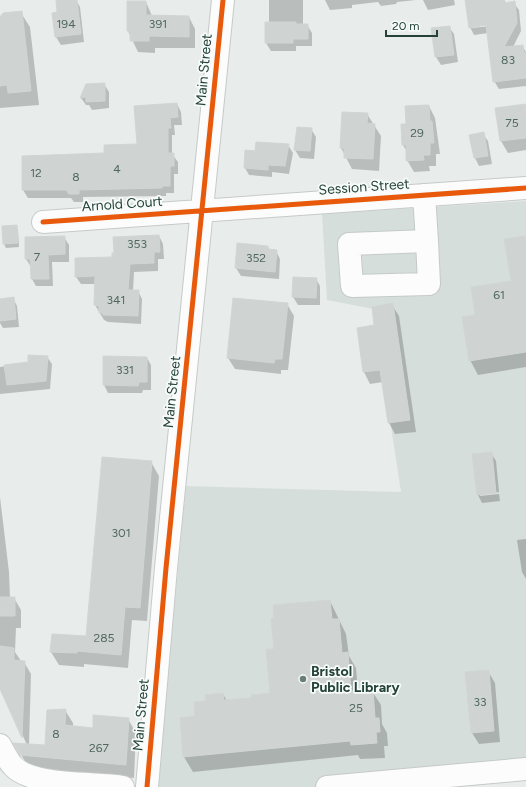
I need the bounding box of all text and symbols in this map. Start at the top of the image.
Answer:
scale bar [386,12,437,38]
house number: 194 [56,17,76,31]
house number: 391 [149,17,167,31]
text: 20 m [392,19,420,33]
street label: Main Street [192,33,216,107]
house number: 83 [501,53,515,67]
house number: 75 [505,116,519,130]
house number: 29 [410,126,424,140]
house number: 4 [113,162,121,176]
house number: 12 [30,166,42,180]
house number: 8 [72,170,80,184]
street label: Session Street [318,175,410,199]
street label: Arnold Court [81,193,163,215]
house number: 353 [127,237,147,251]
house number: 7 [34,250,41,264]
house number: 352 [246,251,266,265]
house number: 61 [493,288,505,302]
house number: 341 [107,293,125,307]
street label: Main Street [160,355,184,429]
house number: 331 [116,363,134,377]
house number: 301 [111,526,131,540]
house number: 285 [94,631,115,645]
place label: Bristol Public Library [311,663,400,696]
marker: Bristol Public Library [298,674,308,684]
street label: Main Street [129,678,153,752]
house number: 33 [473,695,487,709]
house number: 25 [349,701,363,715]
house number: 8 [52,727,60,741]
house number: 267 [89,741,110,755]

